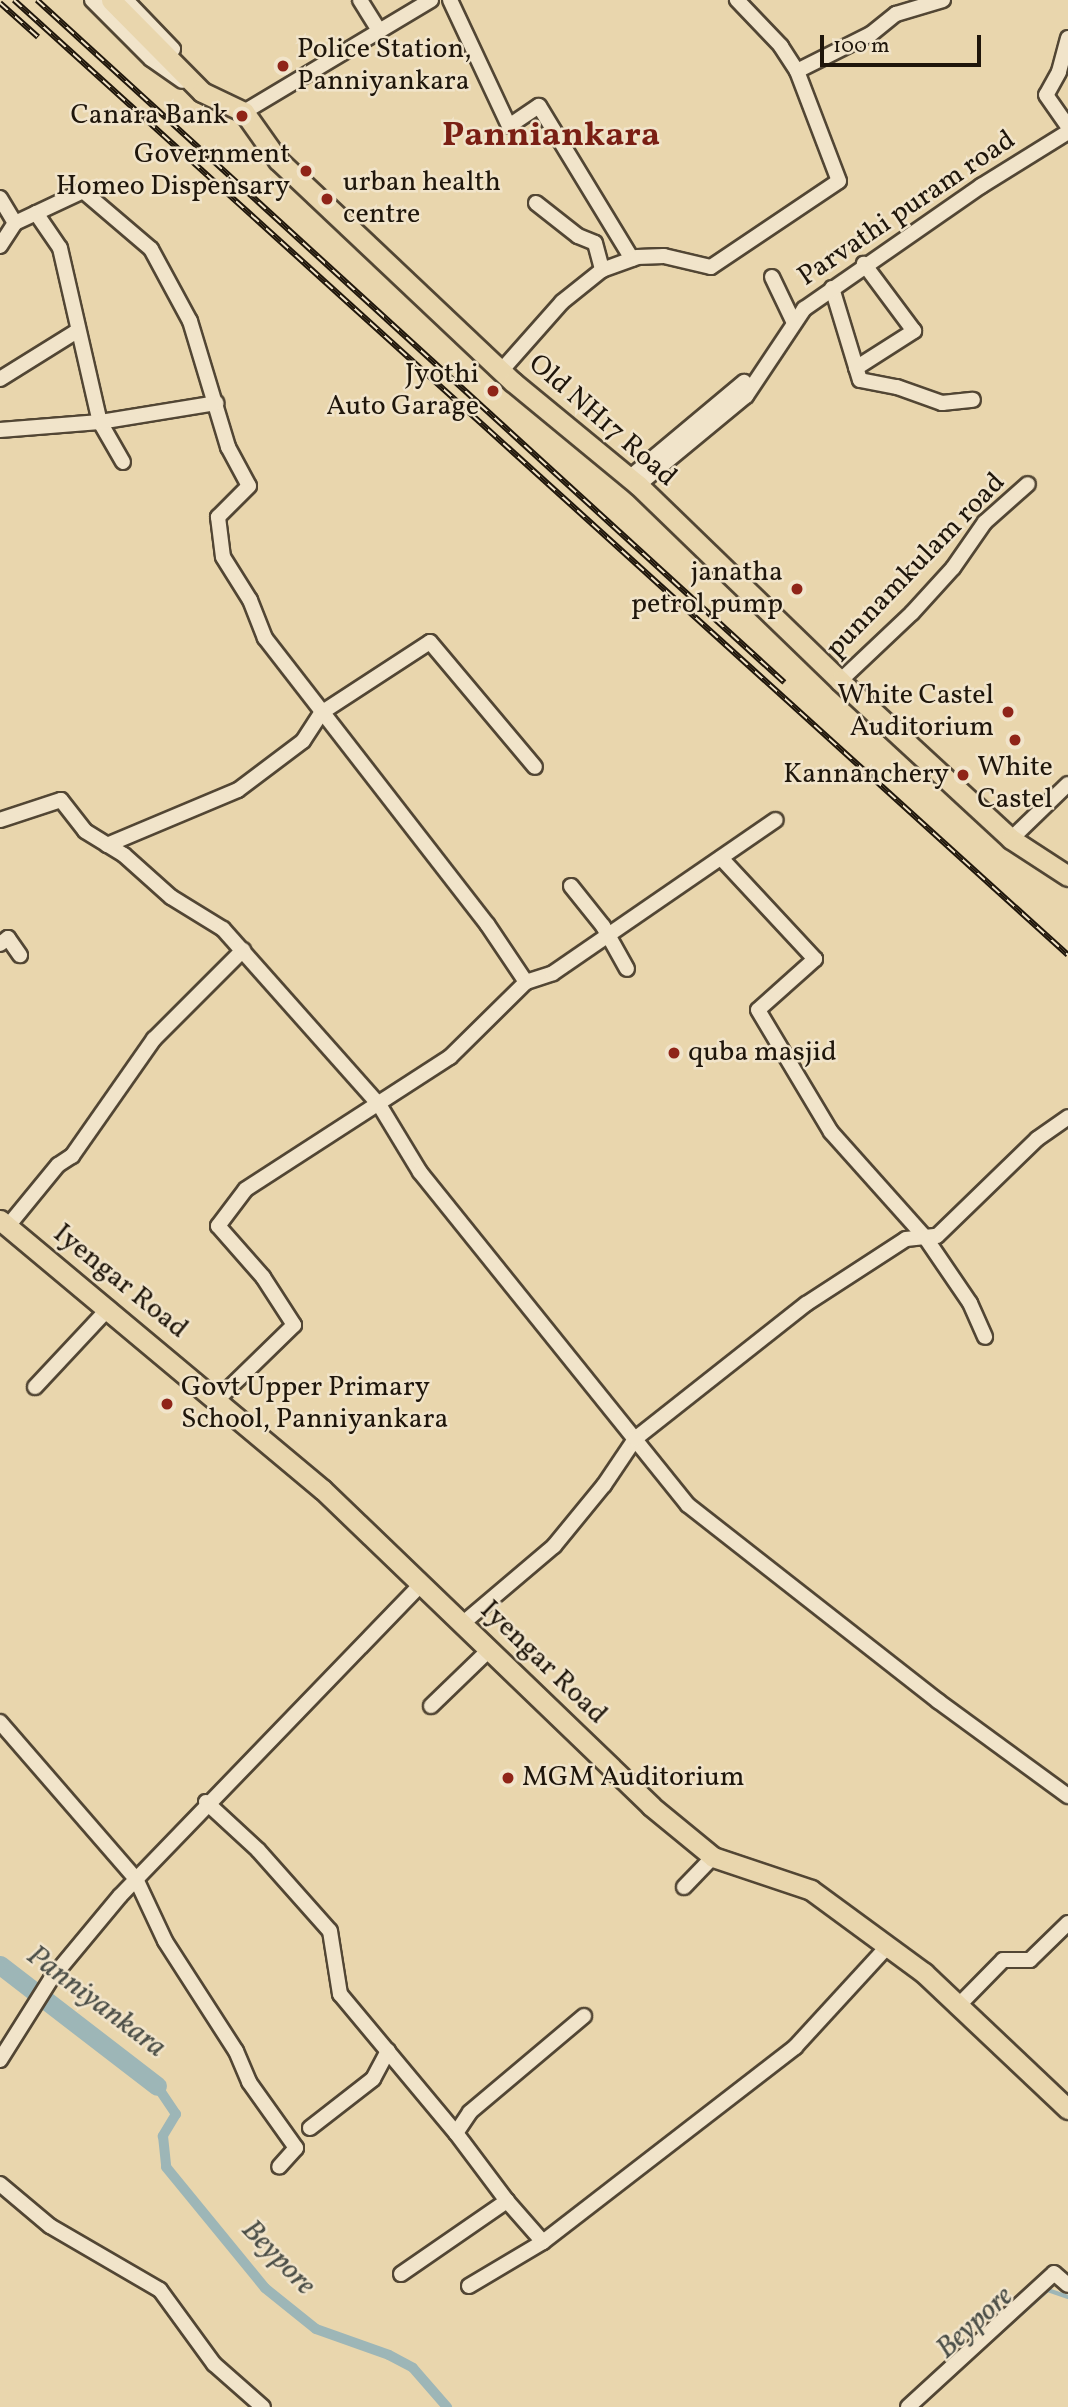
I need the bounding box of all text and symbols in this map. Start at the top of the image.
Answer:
scale bar [823,21,984,65]
text: 100 m [833,32,890,61]
place label: Police Station, Panniyankara [297,33,471,99]
marker: Police Station, Panniyankara [275,58,291,74]
place label: Canara Bank [70,99,228,133]
marker: Canara Bank [234,108,250,124]
district label: Panniankara [442,115,660,157]
street label: Parvathi puram road [792,124,1022,294]
place label: Government Homeo Dispensary [56,138,290,204]
marker: Government Homeo Dispensary [296,161,316,181]
place label: urban health centre [343,166,501,232]
marker: urban health centre [317,189,337,209]
street label: Old NH17 Road [521,348,683,494]
place label: Jyothi Auto Garage [326,358,479,424]
marker: Jyothi Auto Garage [485,383,501,399]
street label: punnamkulam road [819,467,1013,665]
place label: janatha petrol pump [631,556,783,622]
marker: janatha petrol pump [789,581,805,597]
place label: White Castel Auditorium [837,679,994,745]
marker: White Castel Auditorium [1000,704,1016,720]
marker: White Castel [1007,732,1023,748]
place label: White Castel [977,751,1053,817]
place label: Kannanchery [783,758,949,792]
marker: Kannanchery [955,767,971,783]
place label: quba masjid [688,1036,837,1070]
marker: quba masjid [666,1045,682,1061]
street label: Iyengar Road [46,1217,194,1347]
place label: Govt Upper Primary School, Panniyankara [181,1371,448,1437]
marker: Govt Upper Primary School, Panniyankara [159,1396,175,1412]
street label: Iyengar Road [472,1594,614,1732]
place label: MGM Auditorium [522,1761,745,1795]
marker: MGM Auditorium [500,1770,516,1786]
water label: Panniyankara [19,1938,173,2066]
water label: Beypore [233,2213,323,2303]
water label: Beypore [929,2279,1021,2367]

